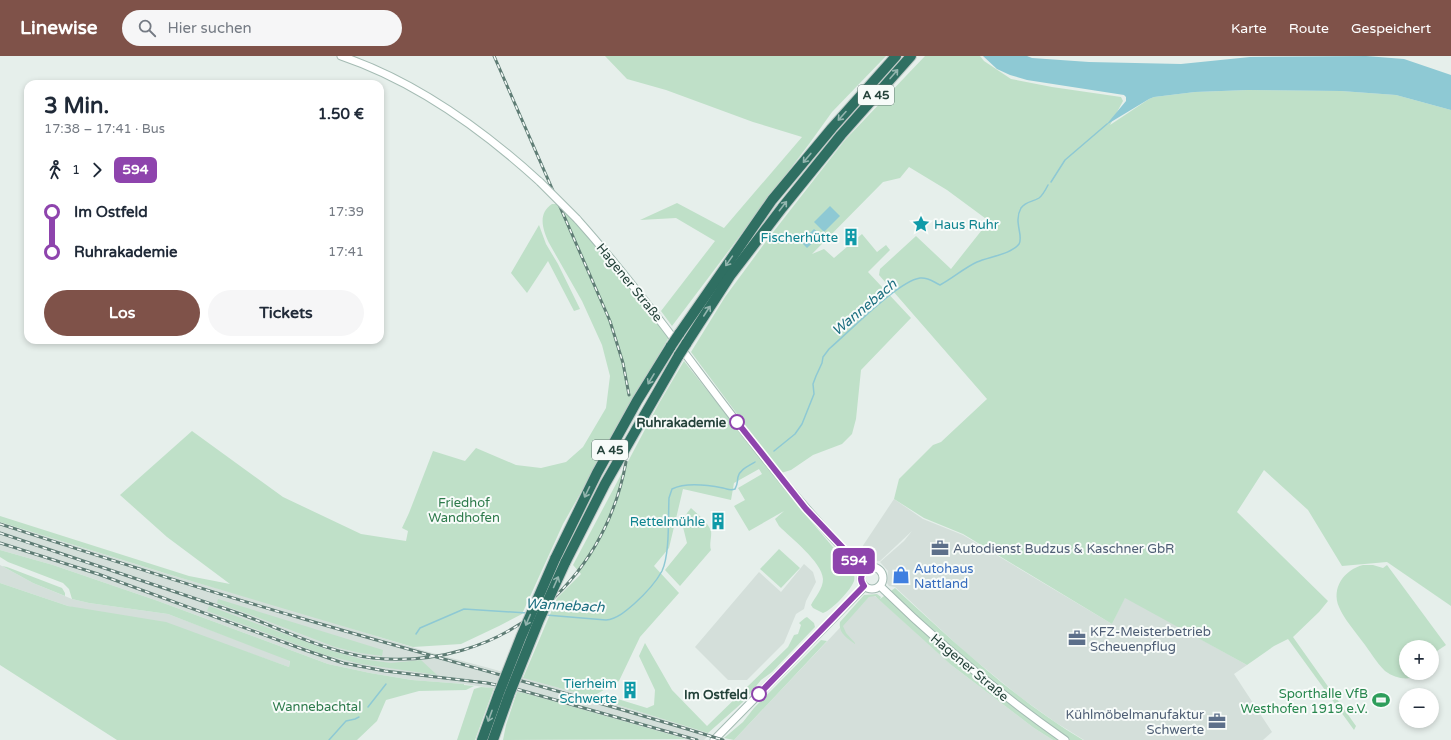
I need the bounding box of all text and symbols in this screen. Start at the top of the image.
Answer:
search box [122,10,402,46]
text: Linewise [20,17,98,39]
icon: search [136,17,158,39]
text: Hier suchen [168,19,252,37]
text: Karte [1231,20,1267,37]
text: Route [1289,20,1329,37]
text: Gespeichert [1351,20,1431,37]
one-way arrow [890,68,899,79]
road number: A 45 [858,85,894,105]
text: 3 Min. [44,93,109,119]
text: 1.50 € [318,105,364,123]
one-way arrow [838,111,847,122]
text: 17:38 – 17:41 · Bus [44,121,165,137]
one-way arrow [803,152,812,163]
icon: walk [44,159,66,181]
icon: forward [86,159,108,181]
text: 594 [122,161,149,178]
text: 1 [72,162,80,178]
one-way arrow [779,200,788,211]
text: Im Ostfeld [74,203,148,221]
text: 17:39 [328,204,364,220]
place icon: Haus Ruhr [911,214,931,234]
place label: Haus Ruhr [934,217,999,233]
building icon: Fischerhütte [841,227,861,247]
place label: Fischerhütte [761,230,838,246]
street label: Hagener Straße [593,240,666,325]
text: Ruhrakademie [74,243,178,261]
text: 17:41 [328,244,364,260]
one-way arrow [725,255,733,266]
water label: Wannebach [829,275,900,339]
button: Los [44,290,200,336]
button: Tickets [208,290,364,336]
one-way arrow [704,305,712,317]
one-way arrow [646,373,654,385]
marker: Ruhrakademie [729,414,745,430]
place label: Ruhrakademie [636,415,727,431]
road number: A 45 [592,440,628,460]
one-way arrow [583,486,590,498]
park label: Friedhof Wandhofen [428,495,500,526]
building icon: Rettelmühle [708,511,728,531]
place label: Rettelmühle [630,514,705,530]
office icon: Autodienst Budzus & Kaschner GbR [930,538,950,558]
place label: Autodienst Budzus & Kaschner GbR [953,541,1174,557]
line badge: 594 [831,548,877,574]
text: 594 [841,552,867,569]
place label: Autohaus Nattland [914,561,974,592]
shop icon: Autohaus Nattland [891,565,911,585]
one-way arrow [553,576,561,588]
water label: Wannebach [525,595,605,616]
one-way arrow [524,614,531,626]
place label: KFZ-Meisterbetrieb Scheuenpflug [1090,624,1211,655]
office icon: KFZ-Meisterbetrieb Scheuenpflug [1067,628,1087,648]
street label: Hagener Straße [927,631,1011,705]
map controls [1399,640,1439,728]
button: + [1399,640,1439,680]
place label: Tierheim Schwerte [559,676,617,707]
building icon: Tierheim Schwerte [620,680,640,700]
marker: Im Ostfeld [751,686,767,702]
place label: Sporthalle VfB Westhofen 1919 e.V. [1240,686,1368,717]
place label: Im Ostfeld [684,687,748,703]
button: − [1399,688,1439,728]
sports icon: Sporthalle VfB Westhofen 1919 e.V. [1371,690,1391,710]
park label: Wannebachtal [273,699,361,715]
place label: Kühlmöbelmanufaktur Schwerte [1066,707,1204,738]
one-way arrow [486,710,494,722]
office icon: Kühlmöbelmanufaktur Schwerte [1207,711,1227,731]

